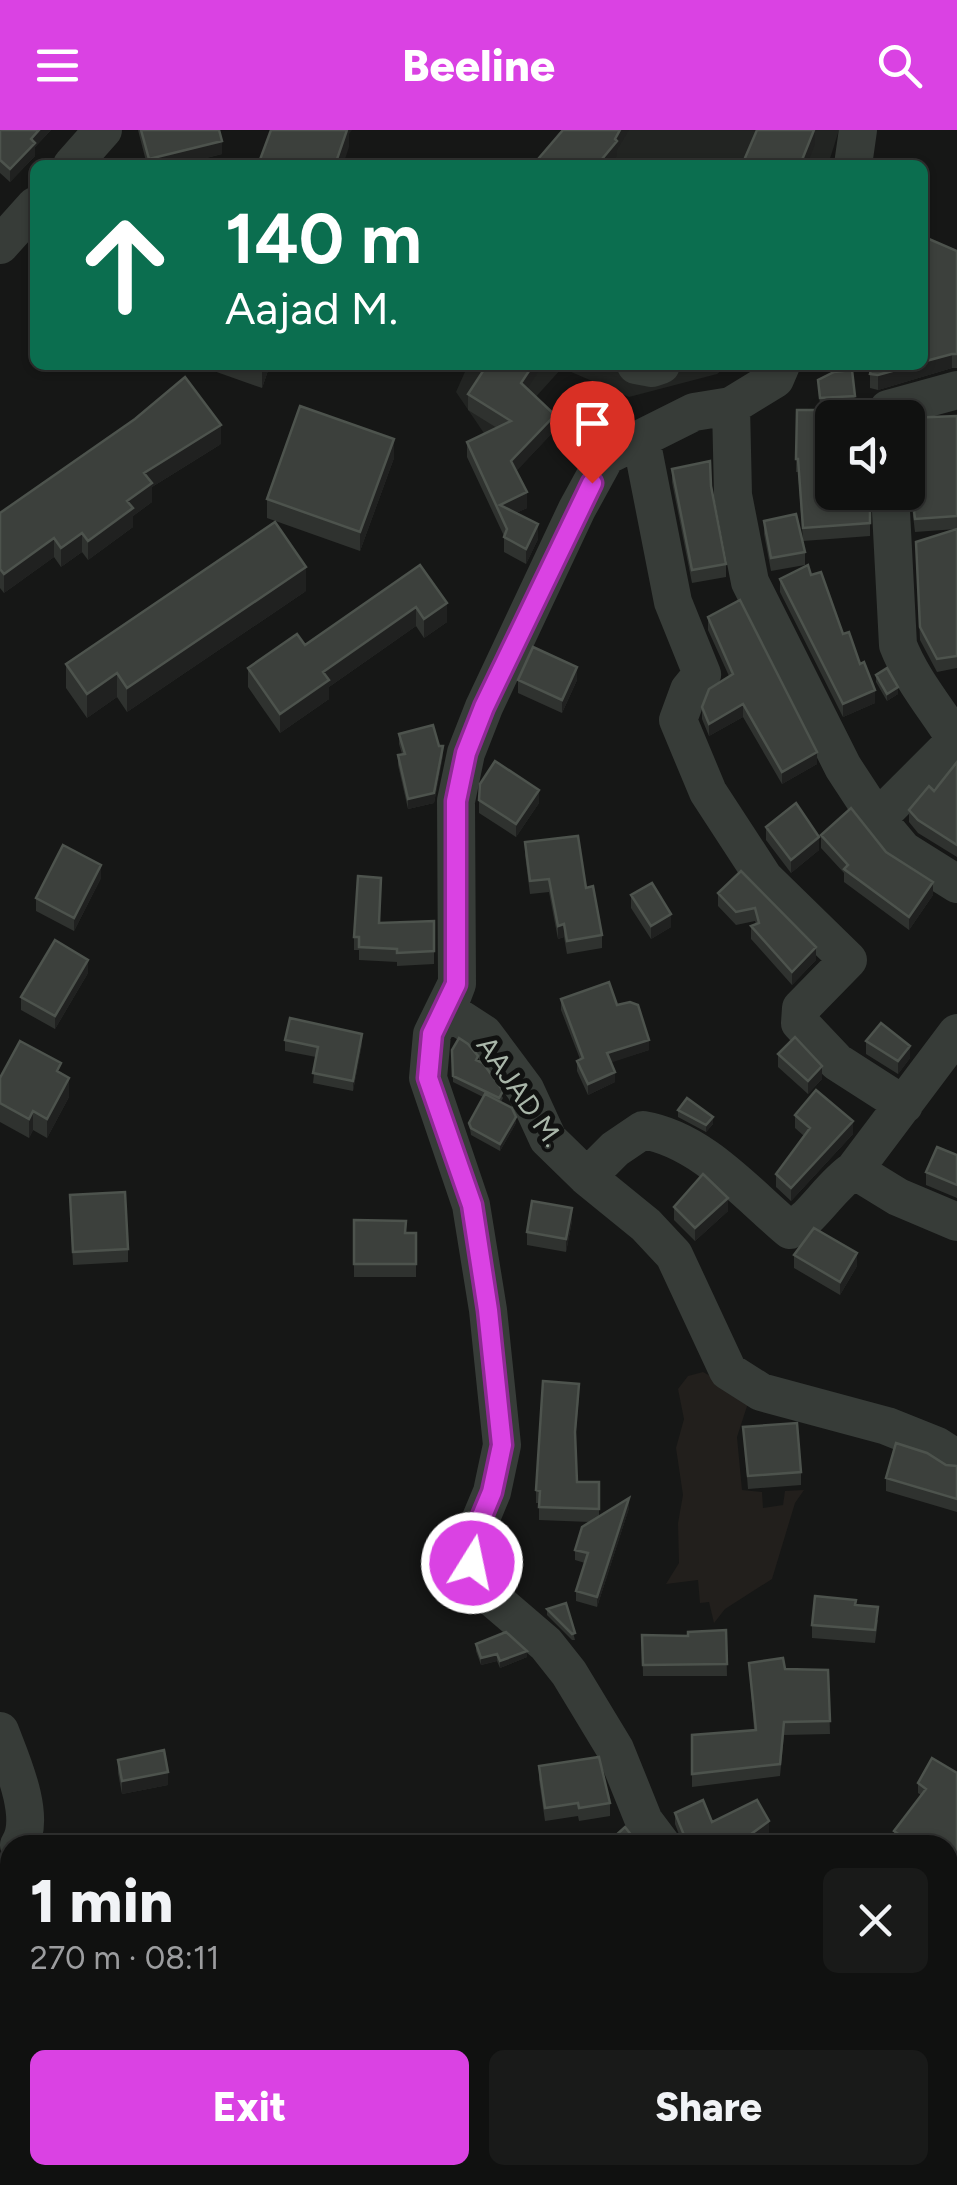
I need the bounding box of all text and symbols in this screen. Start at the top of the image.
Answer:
icon: menu [30,38,85,93]
text: Beeline [402,38,555,92]
icon: search [872,38,927,93]
text: 140 m [225,196,422,281]
icon: ahead [60,200,190,330]
text: Aajad M. [225,281,398,335]
pin [550,381,635,484]
icon: arrive [565,396,620,451]
map controls [815,400,925,510]
button: sound [815,400,925,510]
street label: AAJAD M. [470,1029,570,1153]
position arrow [420,1511,524,1615]
text: 1 min [30,1865,173,1937]
button: close [823,1868,928,1973]
text: 270 m · 08:11 [30,1939,219,1977]
button: Exit [30,2050,469,2165]
button: Share [489,2050,928,2165]

